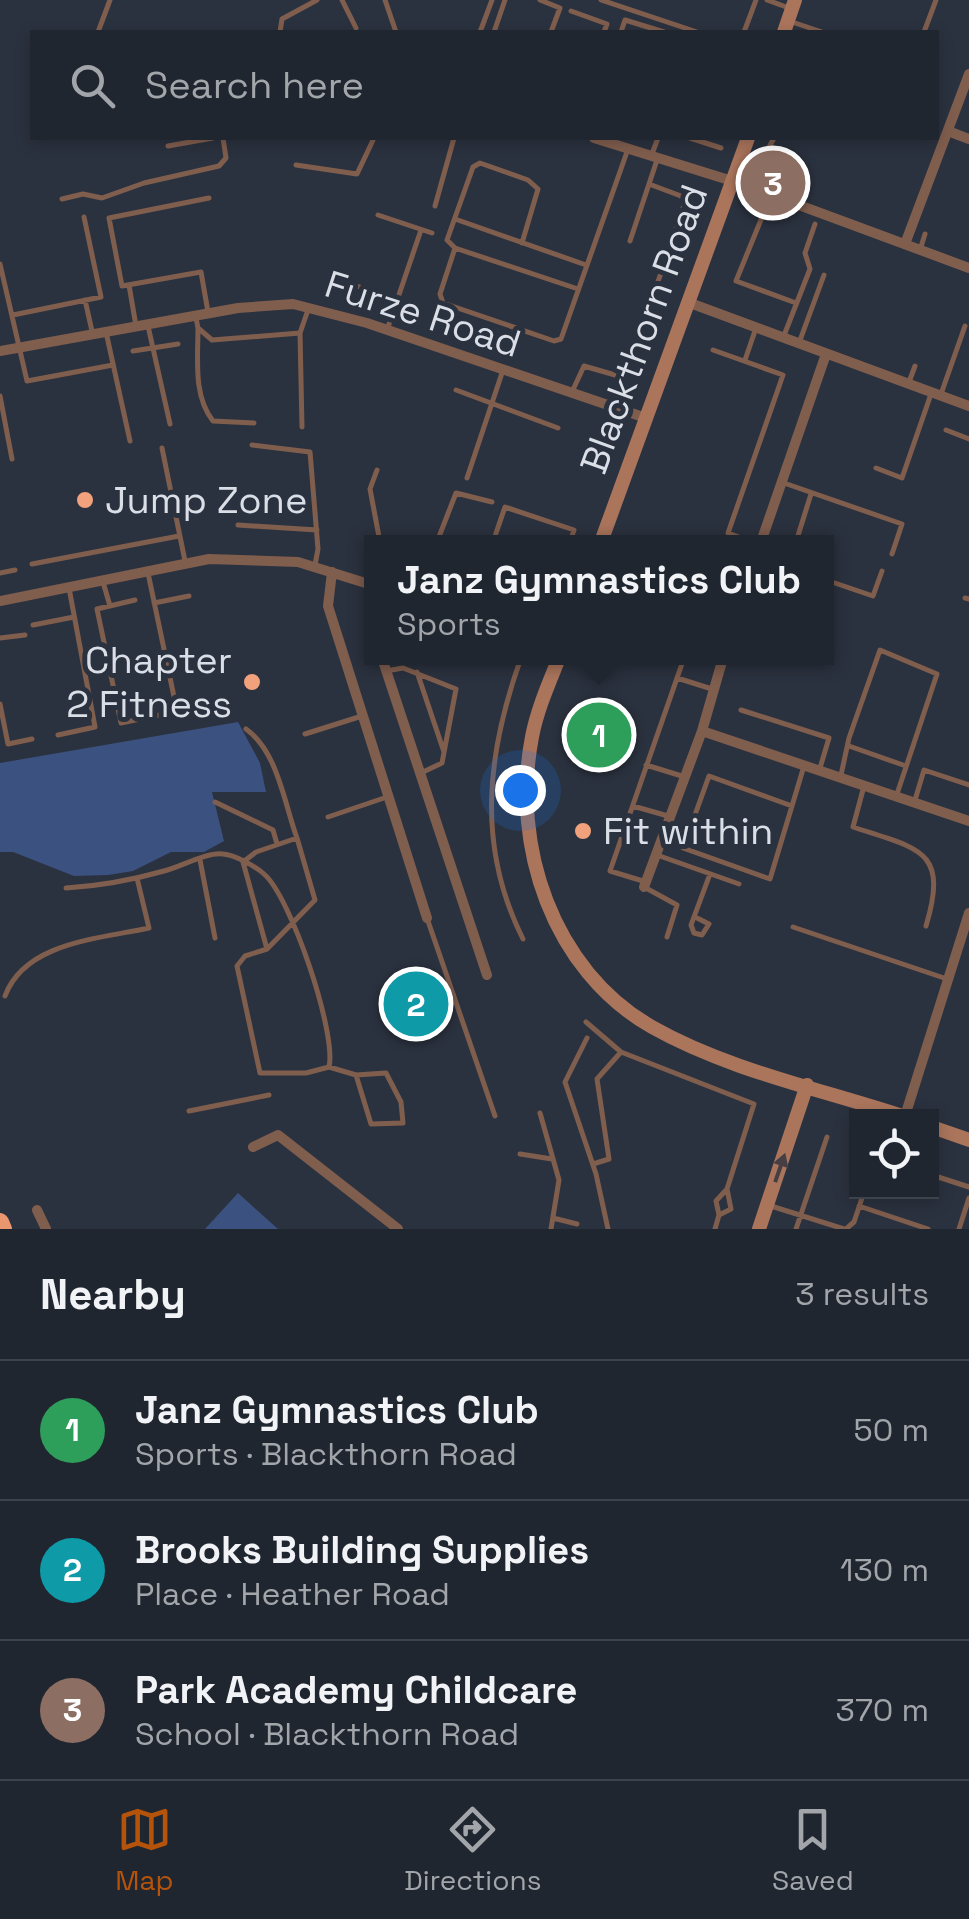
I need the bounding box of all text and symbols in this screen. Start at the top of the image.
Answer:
search box [30,30,939,140]
icon: search [65,58,120,113]
text: Search here [145,61,364,109]
pin: 3 [740,146,806,220]
street label: Blackthorn Road [569,178,719,480]
street label: Furze Road [319,260,527,368]
place label: Jump Zone [105,476,307,524]
marker: Jump Zone [74,489,96,511]
popup [364,535,834,665]
text: Janz Gymnastics Club [397,556,801,604]
text: Sports [397,604,501,644]
place label: Chapter 2 Fitness [66,636,232,728]
marker: Chapter 2 Fitness [241,671,263,693]
pin: 1 [566,698,632,772]
your location [495,765,546,816]
place label: Fit within [603,807,773,855]
marker: Fit within [572,820,594,842]
pin: 2 [384,966,448,1042]
map controls [849,1109,939,1199]
button: locate [849,1109,939,1199]
one-way arrow [773,1152,788,1182]
text: Nearby [40,1268,186,1321]
text: 3 results [795,1274,929,1314]
text: Janz Gymnastics Club [135,1386,539,1434]
text: 1 [65,1410,80,1450]
text: 50 m [854,1410,929,1450]
text: Sports · Blackthorn Road [135,1434,517,1474]
text: Brooks Building Supplies [135,1526,589,1574]
text: 2 [63,1550,82,1590]
text: 130 m [840,1550,929,1590]
text: Place · Heather Road [135,1574,450,1614]
text: Park Academy Childcare [135,1666,577,1714]
text: 3 [63,1690,82,1730]
text: 370 m [836,1690,929,1730]
text: School · Blackthorn Road [135,1714,519,1754]
tab: Map [115,1802,174,1898]
tab: Directions [404,1802,541,1898]
tab: Saved [772,1802,854,1898]

